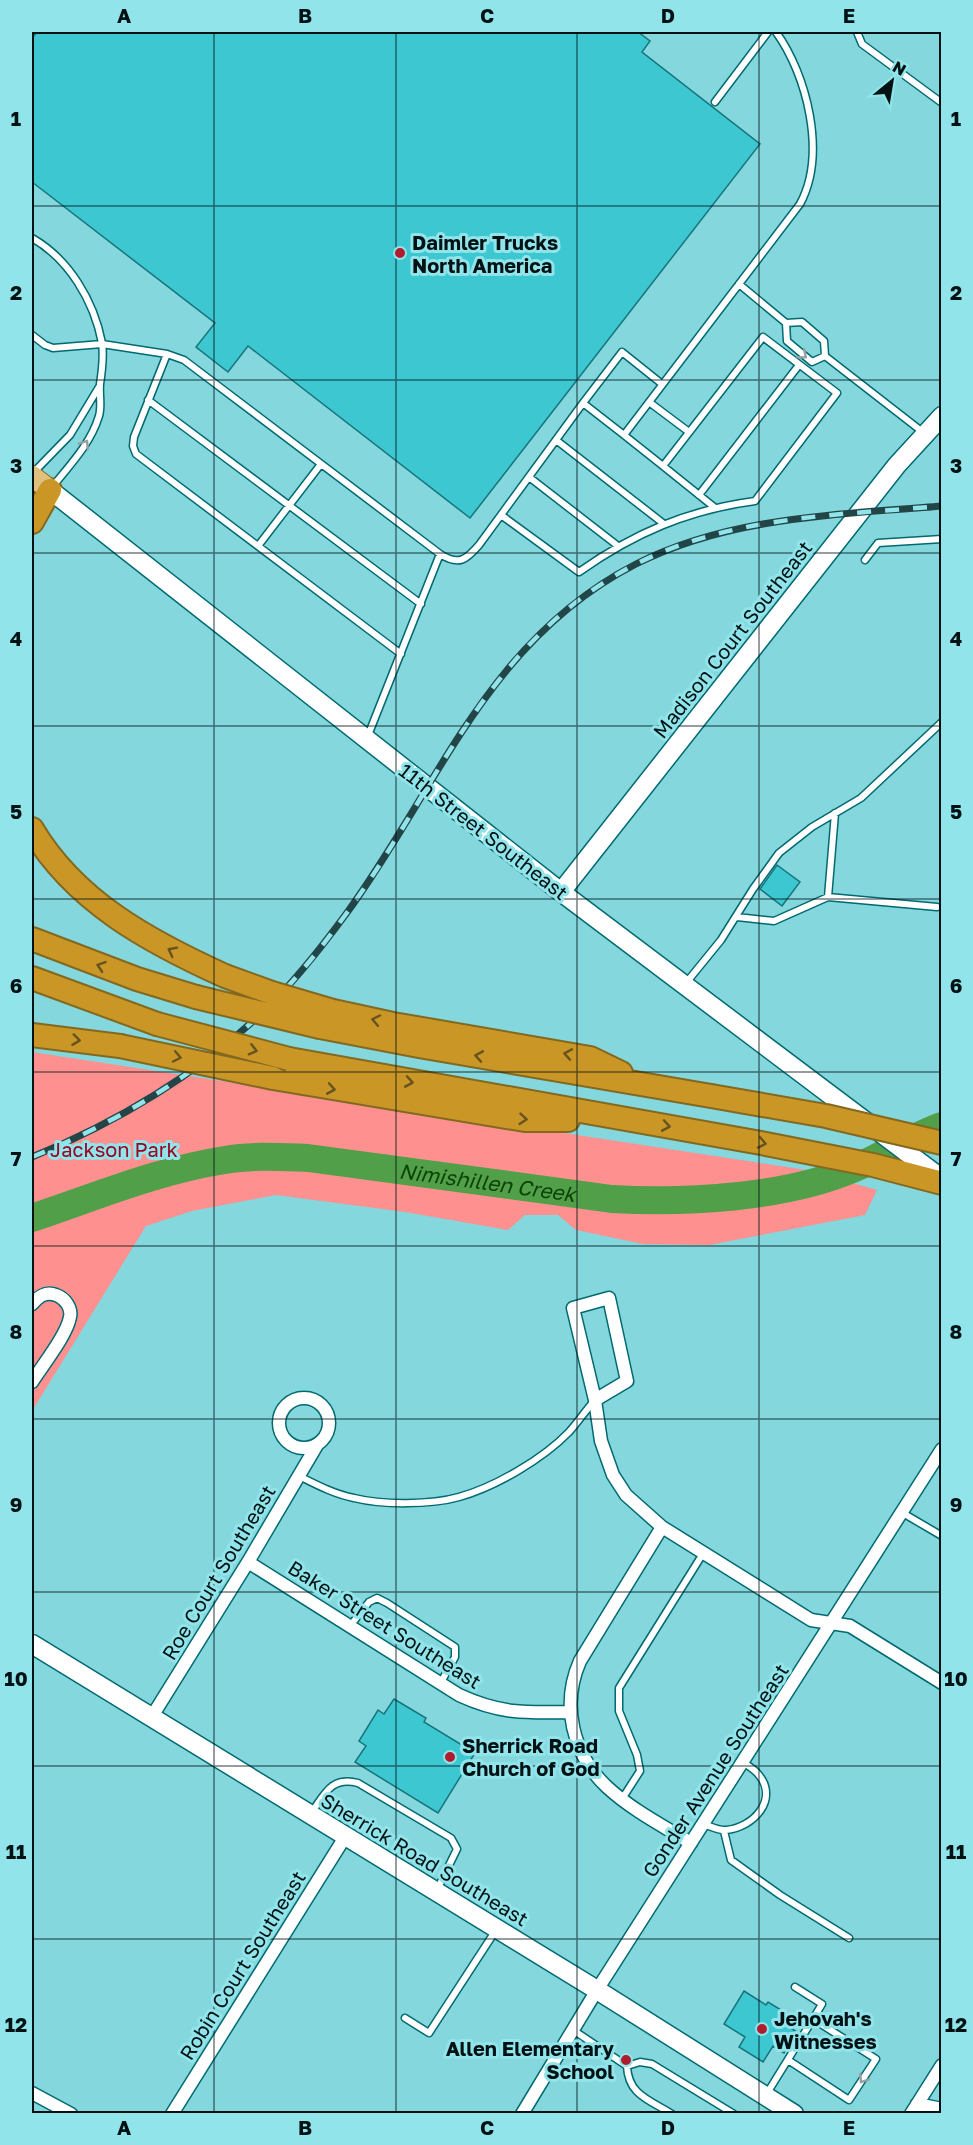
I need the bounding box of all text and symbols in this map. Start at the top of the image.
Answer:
text: A [117,3,131,27]
text: B [298,3,312,27]
text: C [480,3,494,27]
text: D [661,3,675,27]
text: E [843,3,855,27]
north arrow [862,51,922,111]
text: N [889,56,910,80]
text: 1 [11,106,21,130]
text: 1 [951,106,961,130]
place label: Daimler Trucks North America [412,230,558,277]
marker: Daimler Trucks North America [393,246,407,260]
text: 2 [10,280,22,304]
text: 2 [950,280,962,304]
one-way arrow [796,348,807,359]
one-way arrow [78,440,89,451]
text: 3 [10,453,22,477]
text: 3 [950,453,962,477]
street label: Madison Court Southeast [648,536,816,742]
text: 4 [10,626,22,650]
text: 4 [950,626,962,650]
street label: 11th Street Southeast [395,758,573,904]
text: 5 [10,799,22,823]
text: 5 [950,799,962,823]
one-way arrow [168,947,178,958]
one-way arrow [96,960,107,973]
text: 6 [10,973,22,997]
text: 6 [950,973,962,997]
one-way arrow [371,1014,381,1027]
one-way arrow [71,1033,80,1046]
one-way arrow [248,1043,258,1056]
one-way arrow [563,1048,573,1061]
one-way arrow [172,1050,182,1063]
one-way arrow [475,1051,484,1063]
one-way arrow [404,1075,413,1087]
one-way arrow [325,1082,335,1095]
one-way arrow [519,1112,528,1125]
one-way arrow [660,1119,670,1132]
one-way arrow [757,1136,767,1149]
park label: Jackson Park [50,1137,178,1161]
text: 7 [11,1146,22,1170]
text: 7 [951,1146,962,1170]
water label: Nimishillen Creek [398,1157,579,1207]
text: 8 [10,1319,22,1343]
text: 8 [950,1319,962,1343]
street label: Roe Court Southeast [156,1480,280,1664]
text: 9 [10,1492,22,1516]
text: 9 [950,1492,962,1516]
street label: Baker Street Southeast [284,1555,486,1693]
street label: Gonder Avenue Southeast [637,1659,793,1881]
text: 10 [4,1666,28,1690]
text: 10 [944,1666,968,1690]
place label: Sherrick Road Church of God [462,1733,600,1780]
marker: Sherrick Road Church of God [443,1750,457,1764]
street label: Sherrick Road Southeast [317,1788,533,1930]
text: 11 [6,1839,26,1863]
text: 11 [946,1839,966,1863]
street label: Robin Court Southeast [174,1866,310,2064]
place label: Jehovah's Witnesses [774,2006,877,2053]
text: 12 [5,2012,27,2036]
text: 12 [945,2012,967,2036]
marker: Jehovah's Witnesses [755,2022,769,2036]
place label: Allen Elementary School [446,2036,614,2083]
marker: Allen Elementary School [619,2053,633,2067]
one-way arrow [859,2073,870,2084]
text: A [117,2115,131,2139]
text: B [298,2115,312,2139]
text: C [480,2115,494,2139]
text: D [661,2115,675,2139]
text: E [843,2115,855,2139]

